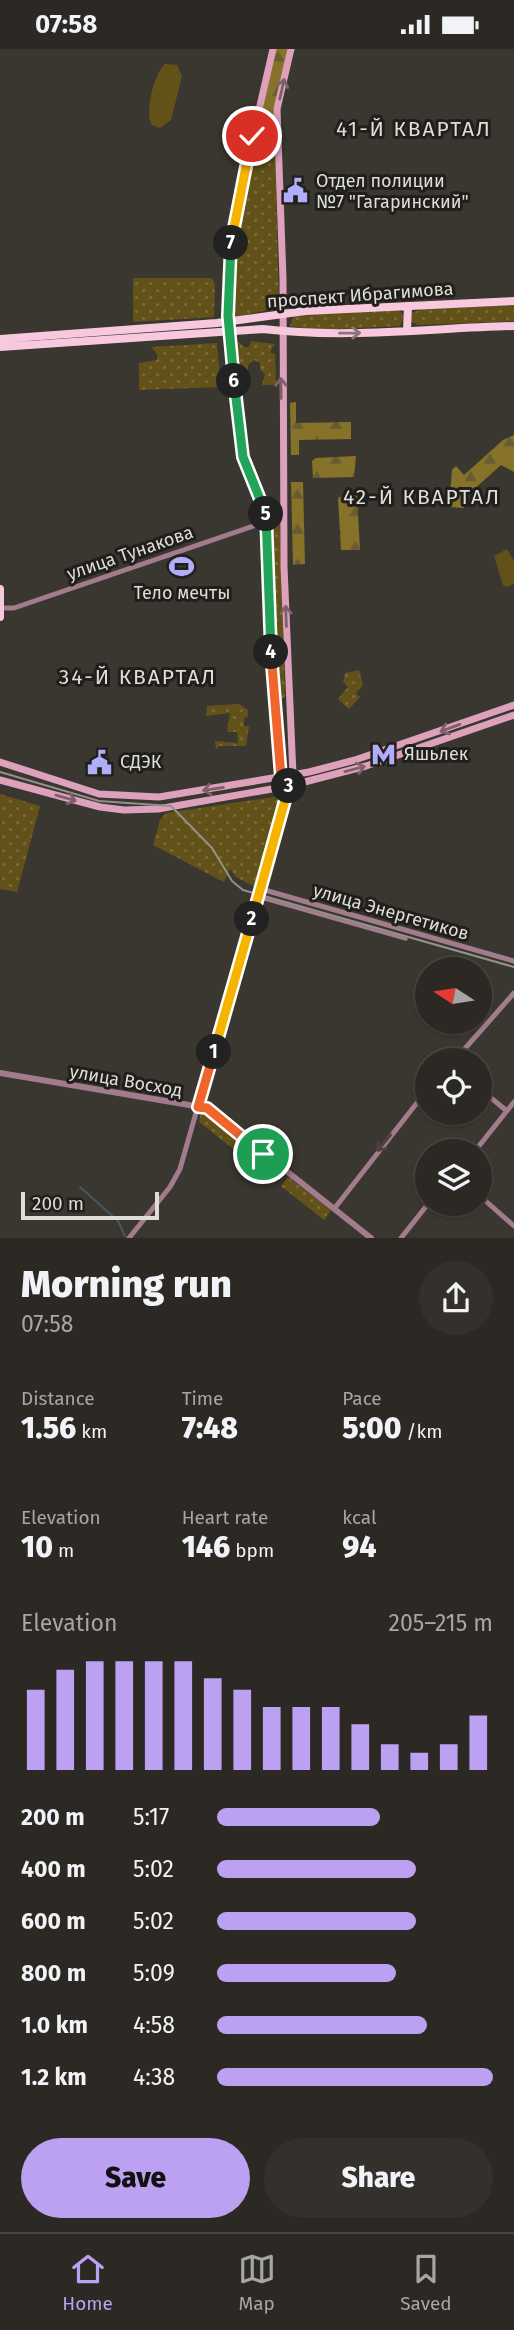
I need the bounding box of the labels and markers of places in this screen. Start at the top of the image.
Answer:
pin [222,106,282,166]
place label: Отдел полиции №7 "Гагаринский" [316,170,469,213]
public building icon: Отдел полиции №7 "Гагаринский" [282,177,310,205]
pin: 7 [214,225,248,261]
pin: 6 [216,363,252,399]
pin: 5 [248,497,284,531]
sports icon: Тело мечты [168,552,196,580]
place label: Тело мечты [134,582,230,604]
pin: 4 [254,635,288,669]
metro station icon: Яшьлек [370,740,398,768]
place label: Яшьлек [404,743,469,765]
public building icon: СДЭК [86,748,114,776]
place label: СДЭК [120,751,162,773]
pin: 3 [272,769,306,803]
pin: 2 [234,901,270,937]
pin: 1 [196,1035,232,1069]
pin [233,1124,293,1184]

